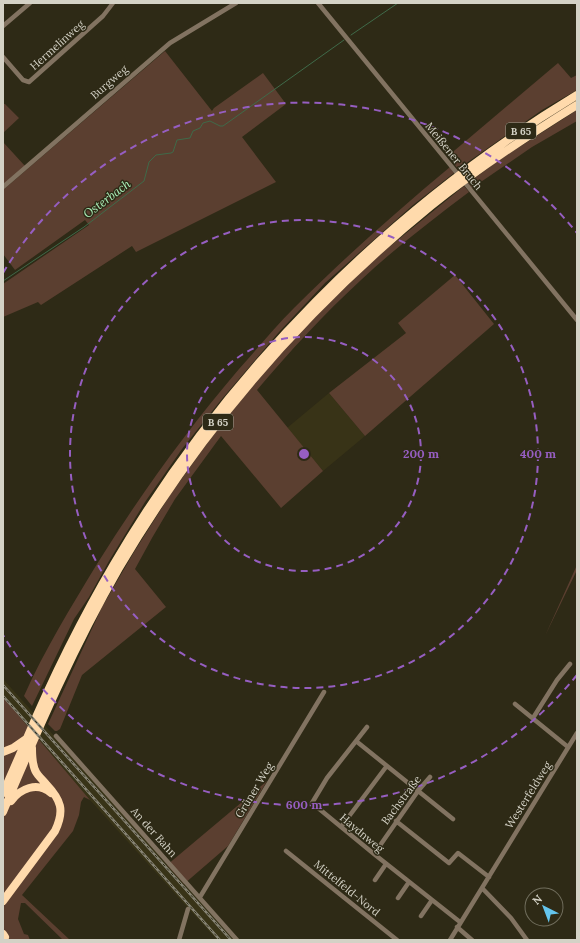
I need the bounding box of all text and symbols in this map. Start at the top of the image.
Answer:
street label: Hermelinweg [27,16,88,73]
street label: Burgweg [87,61,131,102]
street label: Meißener Bruch [422,119,486,193]
road number: B 65 [506,123,536,139]
water label: Osterbach [80,176,133,221]
road number: B 65 [203,414,233,430]
text: 200 m [403,446,439,461]
text: 400 m [520,446,556,461]
centre of rings [297,447,311,461]
street label: Westerfeldweg [502,758,555,831]
street label: Grüner Weg [232,759,277,820]
street label: Bachstraße [378,773,424,827]
text: 600 m [286,797,322,812]
street label: An der Bahn [127,803,180,860]
street label: Haydnweg [337,810,388,856]
street label: Mittelfeld-Nord [311,857,383,919]
north arrow [524,887,564,927]
text: N [529,891,546,908]

